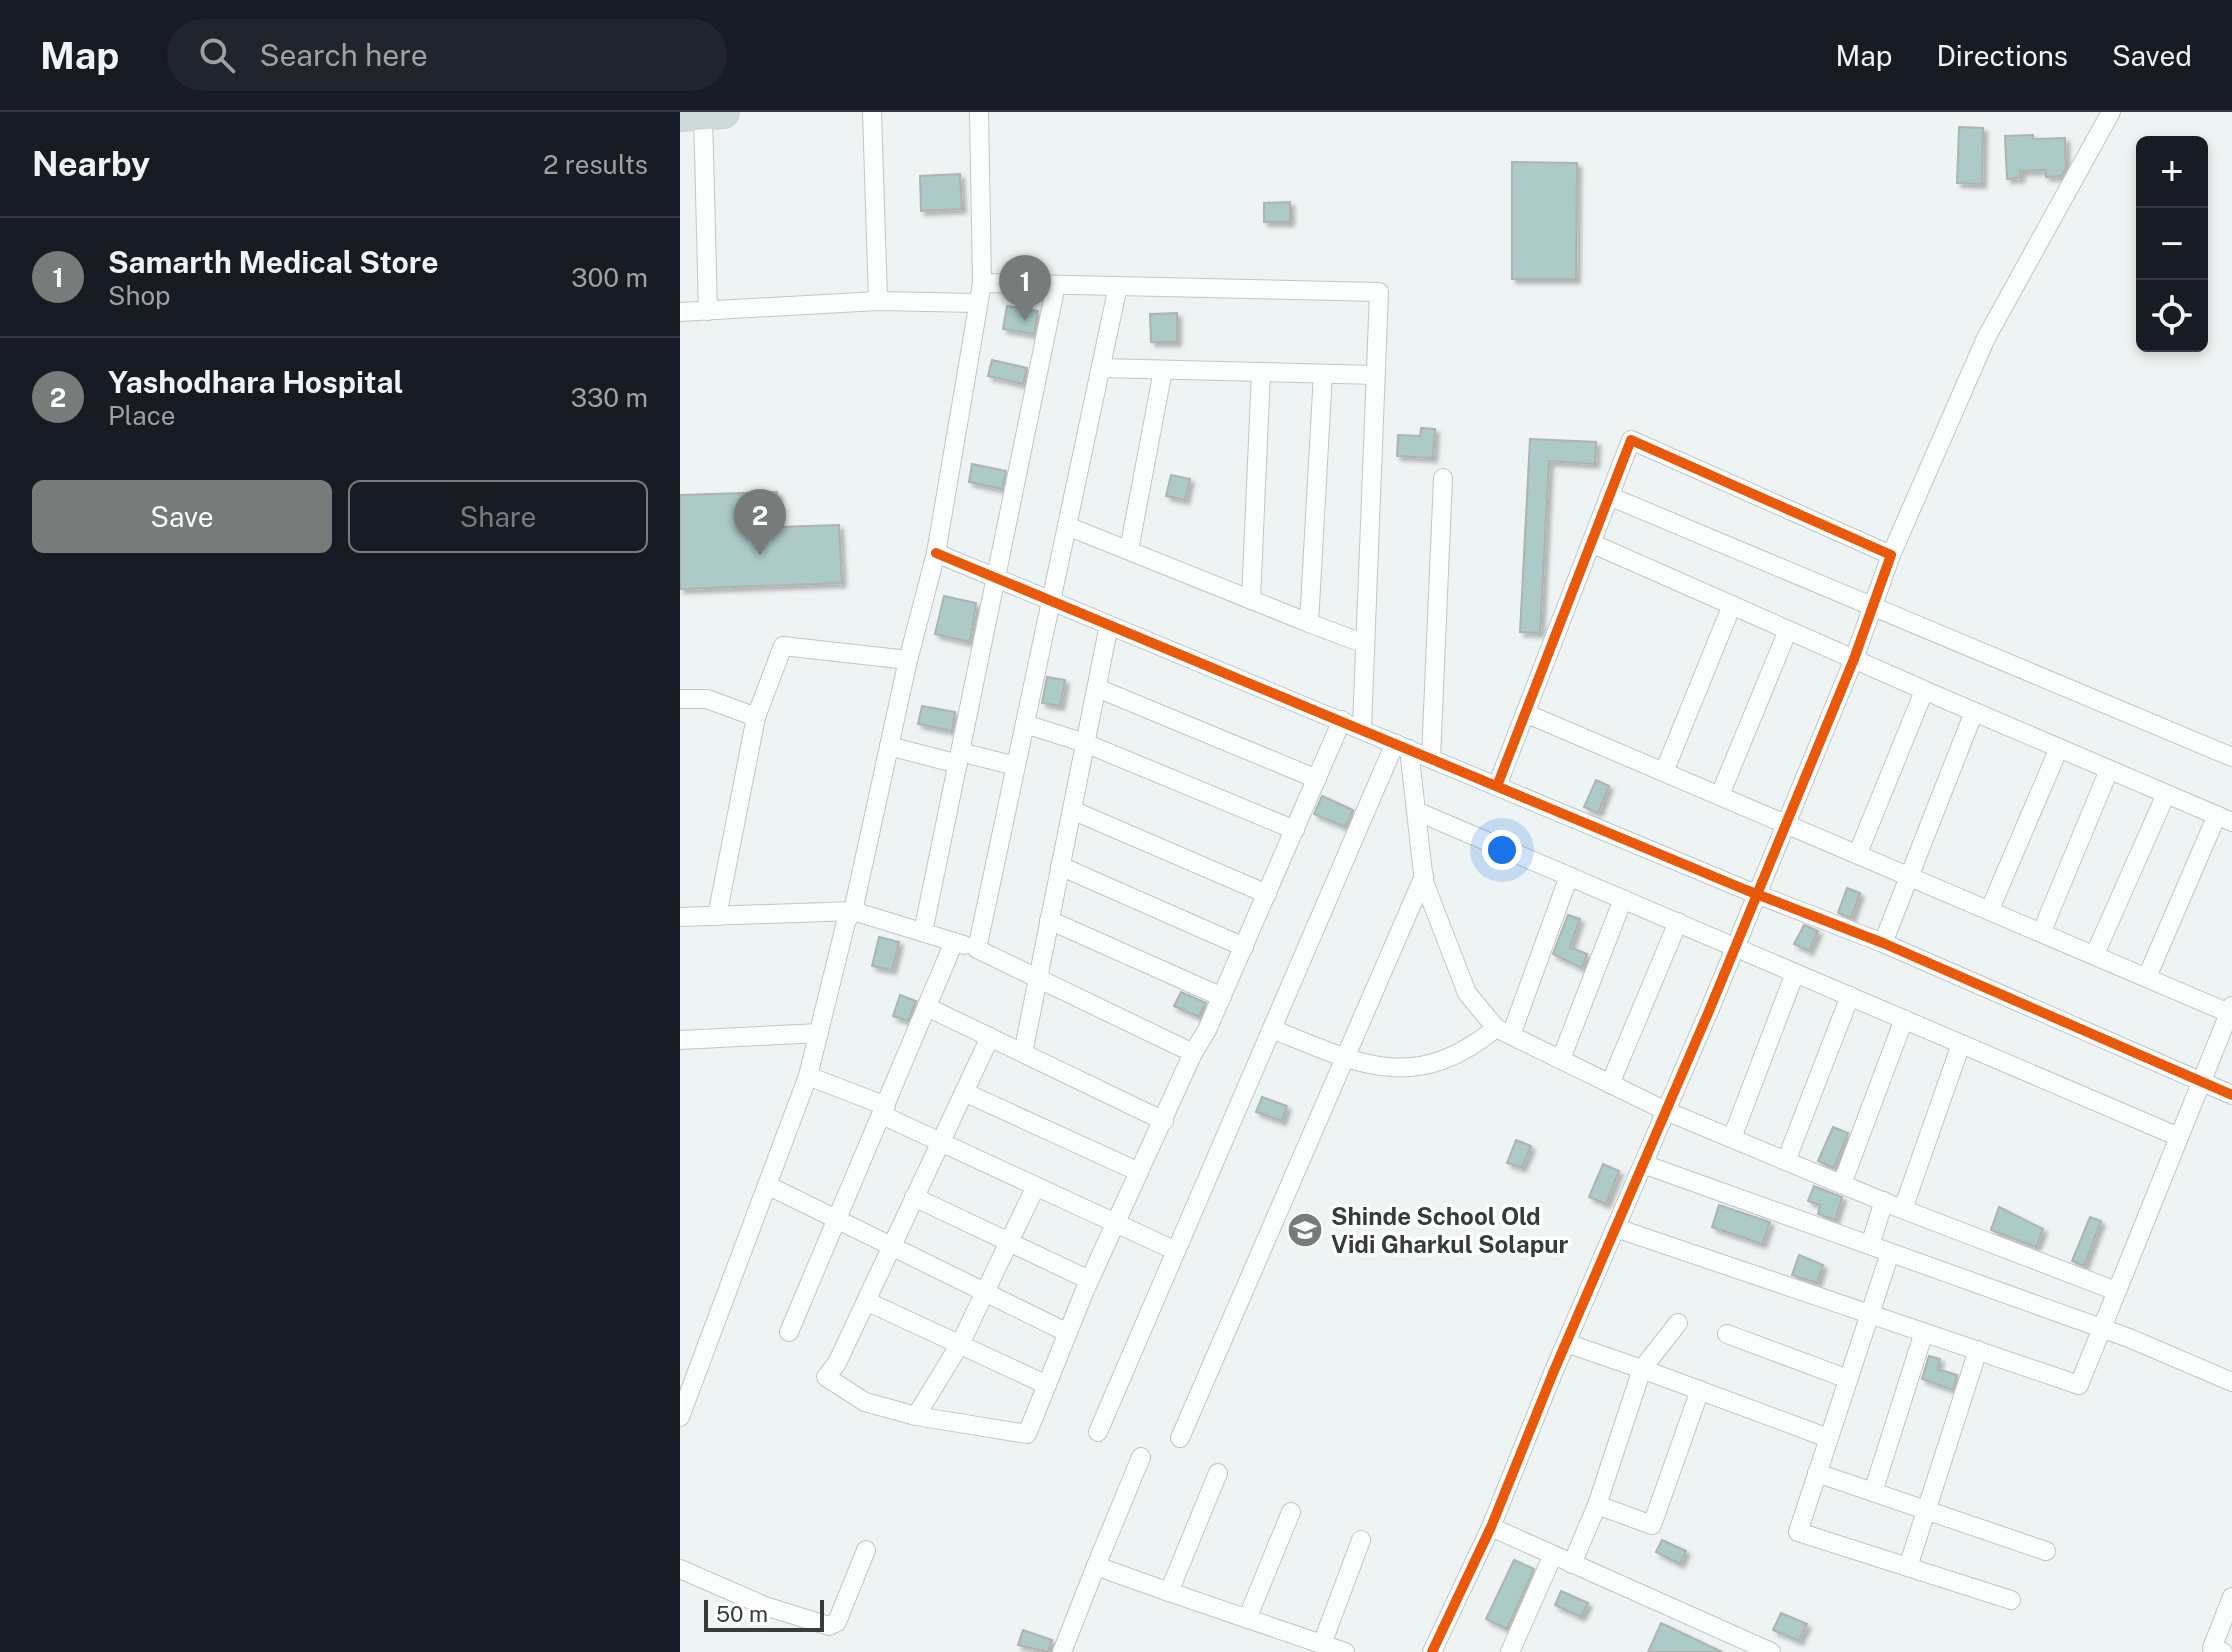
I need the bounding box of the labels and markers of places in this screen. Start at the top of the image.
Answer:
pin: 1 [999,255,1051,321]
pin: 2 [734,489,786,555]
place label: Shinde School Old Vidi Gharkul Solapur [1331,1202,1569,1258]
school or university icon: Shinde School Old Vidi Gharkul Solapur [1286,1211,1324,1249]

